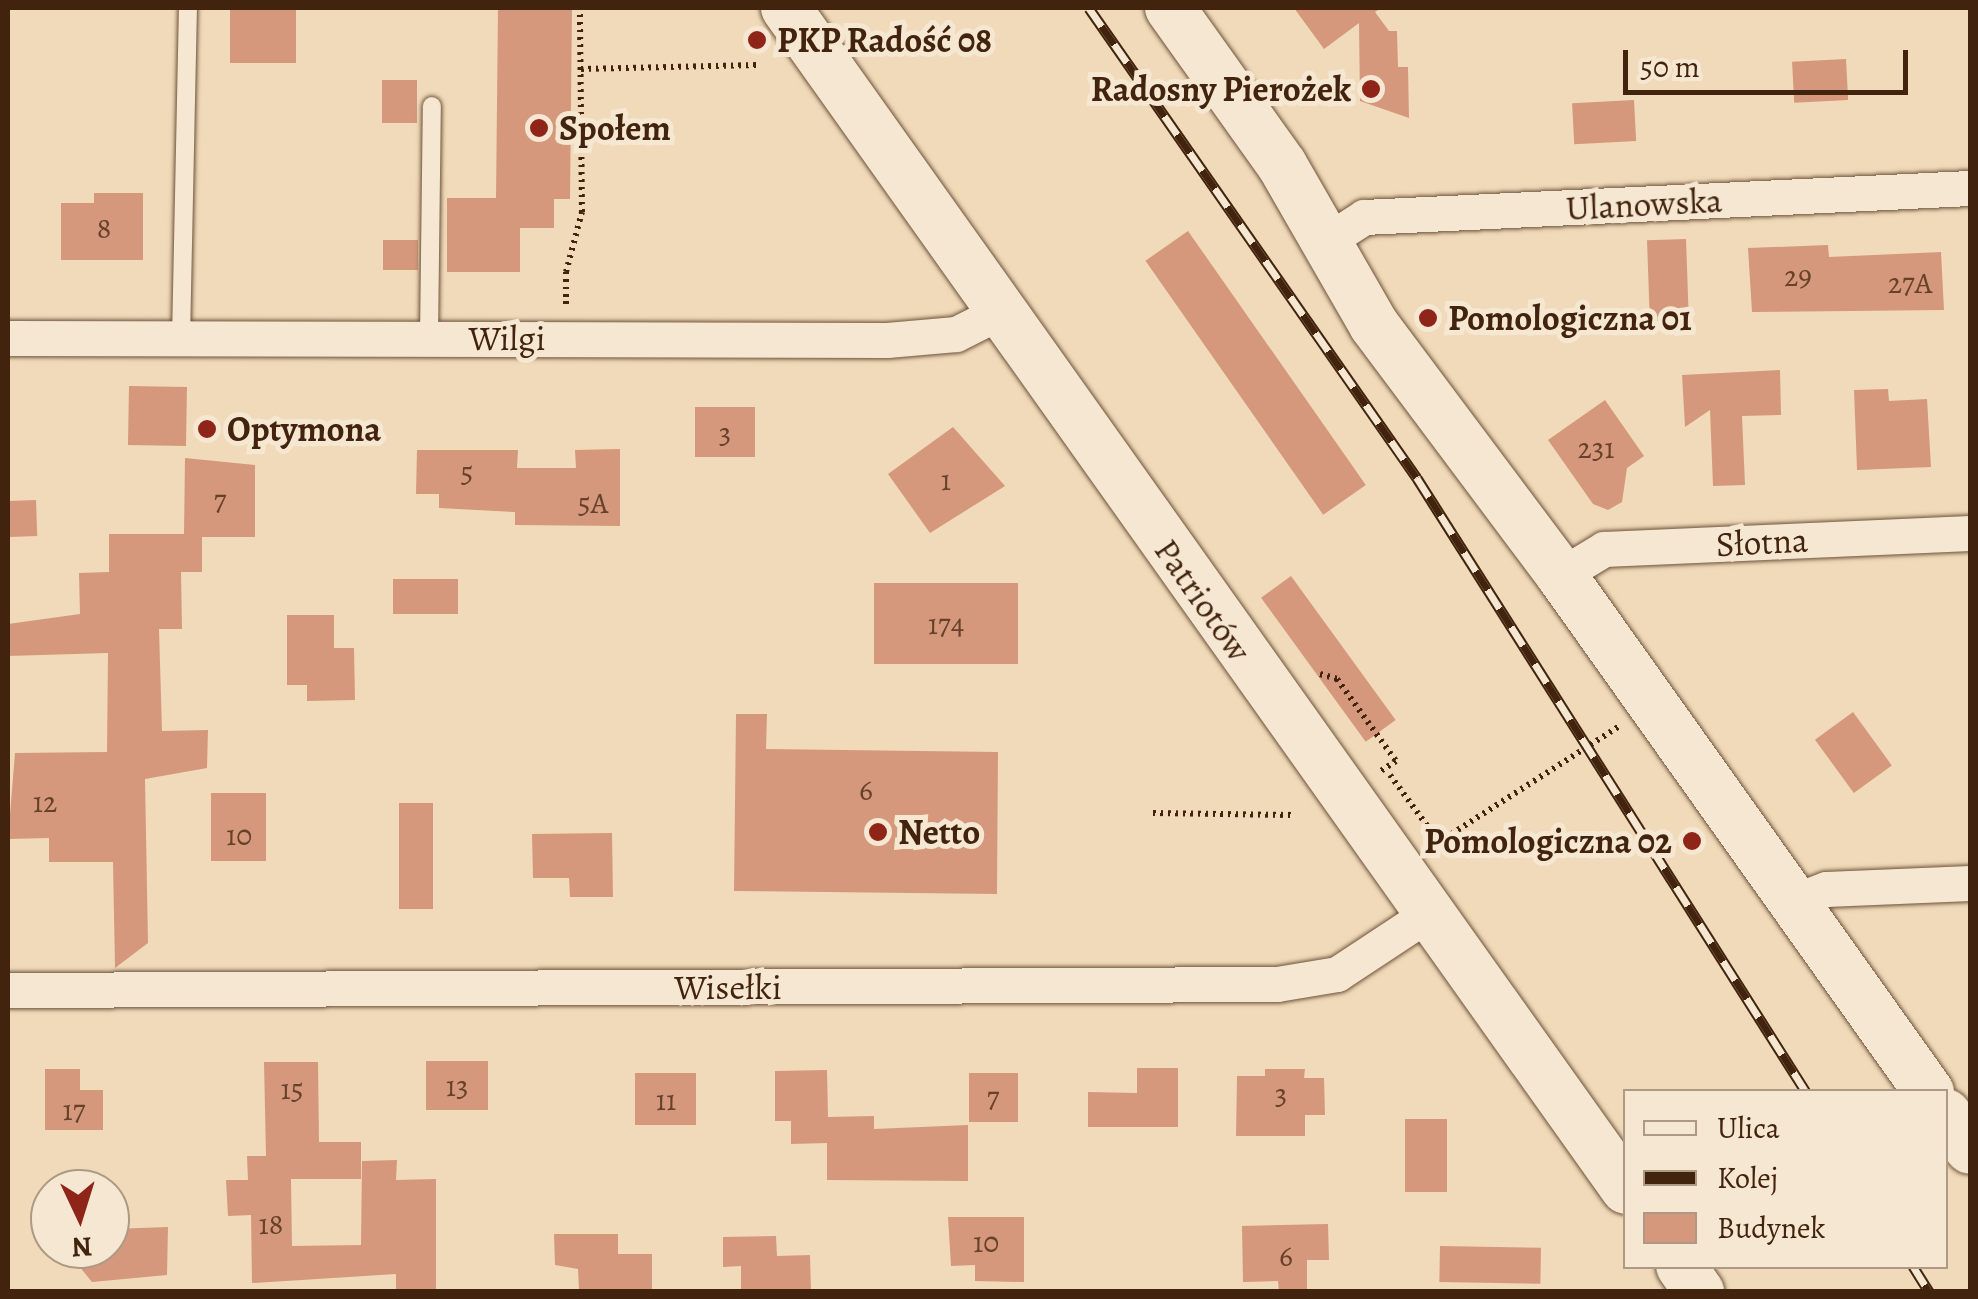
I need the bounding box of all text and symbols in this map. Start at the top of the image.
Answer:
place label: PKP Radość 08 [777,19,992,61]
marker: PKP Radość 08 [746,29,768,51]
scale bar [1628,30,1913,92]
text: 50 m [1640,47,1700,87]
place label: Radosny Pierożek [1091,68,1351,110]
marker: Radosny Pierożek [1360,78,1382,100]
place label: Społem [559,107,671,149]
marker: Społem [528,117,550,139]
street label: Ulanowska [1565,179,1723,229]
house number: 8 [97,210,111,246]
house number: 29 [1784,258,1812,294]
house number: 27A [1888,265,1932,301]
place label: Pomologiczna 01 [1448,297,1692,339]
marker: Pomologiczna 01 [1417,307,1439,329]
street label: Wilgi [468,317,546,359]
place label: Optymona [227,408,381,450]
house number: 3 [719,415,731,451]
marker: Optymona [196,418,218,440]
house number: 231 [1578,430,1614,466]
house number: 5 [461,454,473,490]
house number: 1 [941,462,951,498]
house number: 7 [214,482,226,518]
house number: 5A [578,485,608,521]
street label: Słotna [1715,519,1809,565]
street label: Patriotów [1146,531,1260,669]
house number: 174 [928,606,964,642]
house number: 6 [859,772,873,808]
house number: 12 [33,784,57,820]
place label: Netto [898,811,980,853]
house number: 10 [226,817,252,853]
place label: Pomologiczna 02 [1424,820,1672,862]
marker: Netto [867,821,889,843]
marker: Pomologiczna 02 [1681,830,1703,852]
street label: Wisełki [674,966,782,1008]
house number: 13 [446,1068,468,1104]
house number: 15 [280,1071,304,1107]
house number: 3 [1275,1076,1287,1112]
house number: 7 [987,1079,999,1115]
house number: 11 [656,1082,676,1118]
legend [1623,1089,1948,1269]
house number: 17 [63,1092,85,1128]
text: Ulica [1717,1108,1780,1148]
text: Kolej [1717,1158,1778,1198]
north arrow [30,1169,130,1269]
house number: 18 [259,1206,283,1242]
text: Budynek [1717,1208,1825,1248]
house number: 10 [973,1224,999,1260]
text: N [70,1227,93,1267]
house number: 6 [1279,1238,1293,1274]

